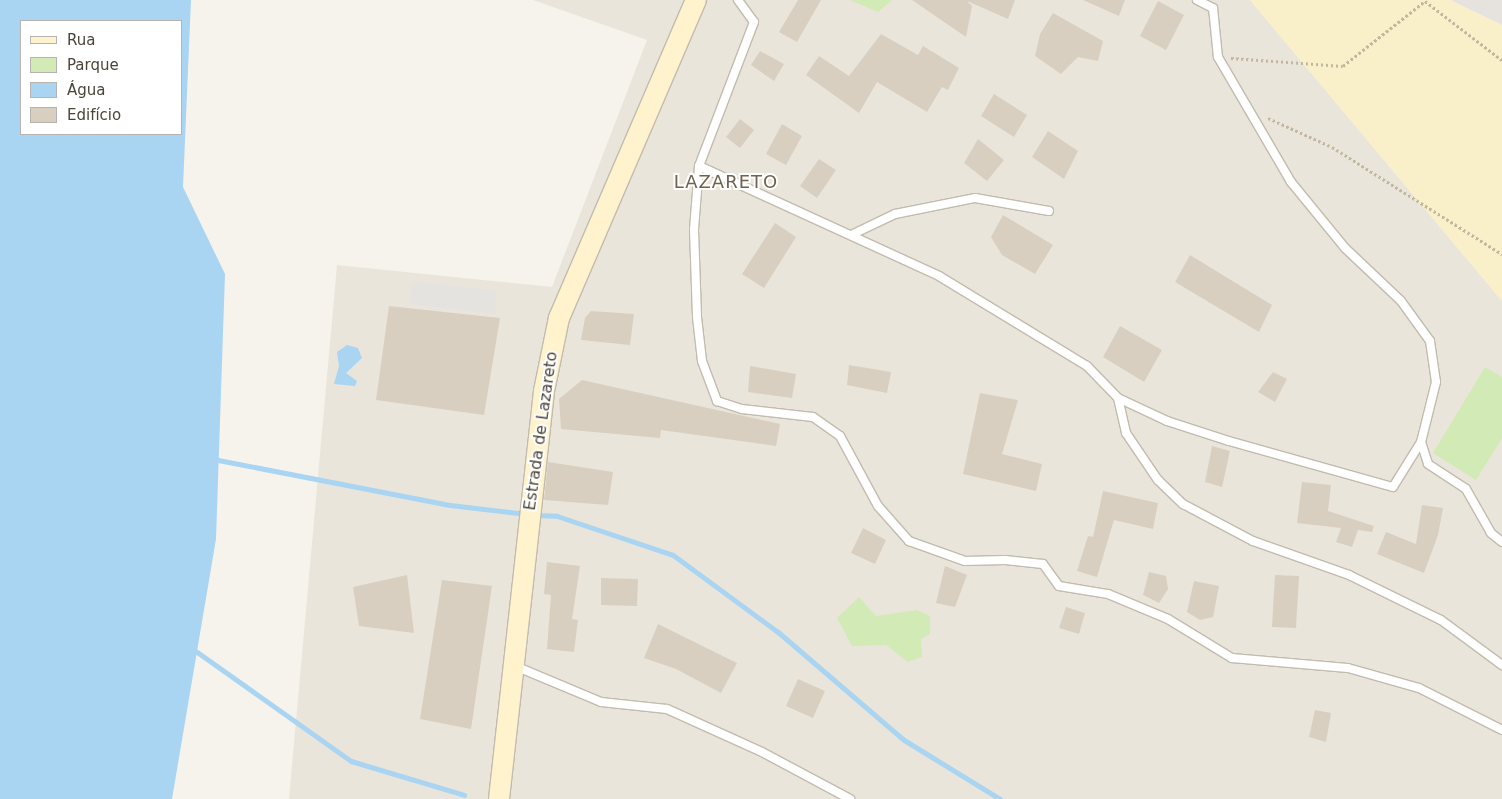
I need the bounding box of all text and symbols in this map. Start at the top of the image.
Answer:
legend [20,20,182,135]
text: Rua [67,31,95,49]
text: Parque [67,56,119,74]
text: Água [67,81,105,99]
text: Edifício [67,106,121,124]
district label: LAZARETO [673,171,779,193]
street label: Estrada de Lazareto [520,350,562,512]

